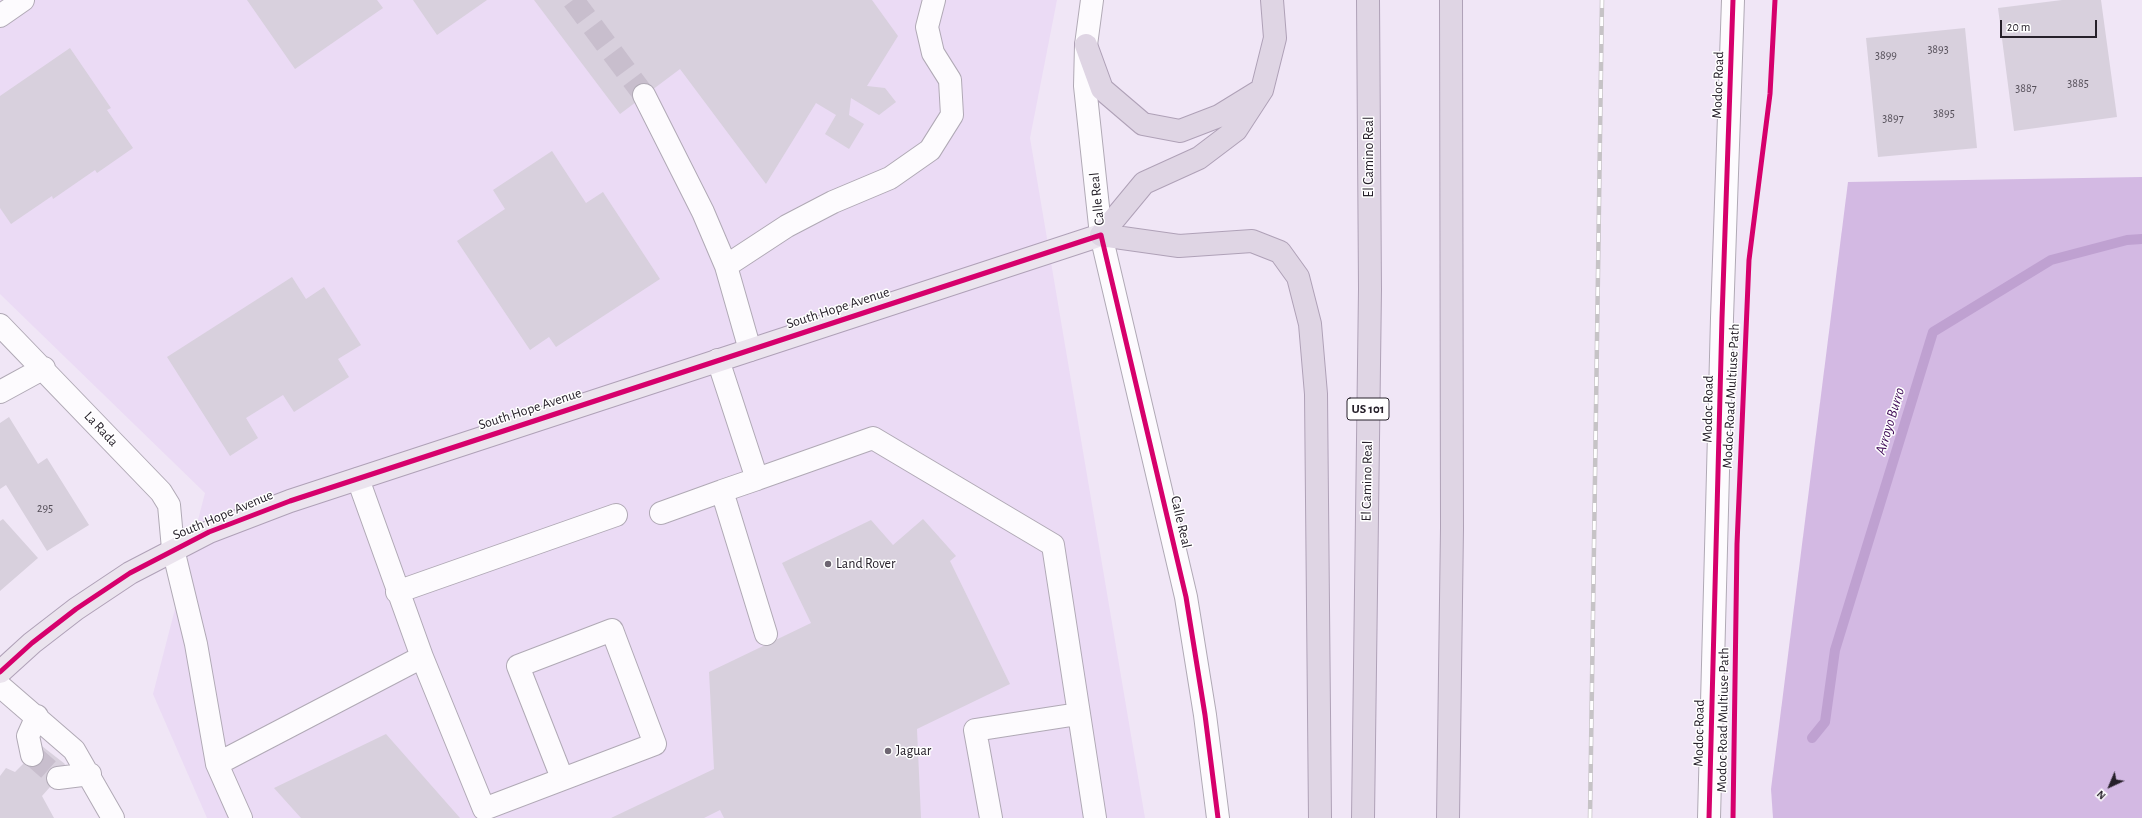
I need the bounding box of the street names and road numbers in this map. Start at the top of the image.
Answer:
street label: Modoc Road [1708,51,1728,119]
street label: El Camino Real [1361,117,1377,197]
street label: Calle Real [1086,172,1108,226]
street label: South Hope Avenue [784,283,892,333]
street label: Modoc Road Multiuse Path [1719,323,1743,469]
street label: Modoc Road [1699,375,1717,443]
street label: South Hope Avenue [476,384,584,434]
road number: US 101 [1347,398,1389,420]
street label: La Rada [80,408,122,450]
street label: El Camino Real [1358,440,1376,522]
street label: South Hope Avenue [170,486,276,544]
street label: Calle Real [1167,494,1195,550]
street label: Modoc Road Multiuse Path [1713,647,1733,793]
street label: Modoc Road [1690,699,1708,767]

